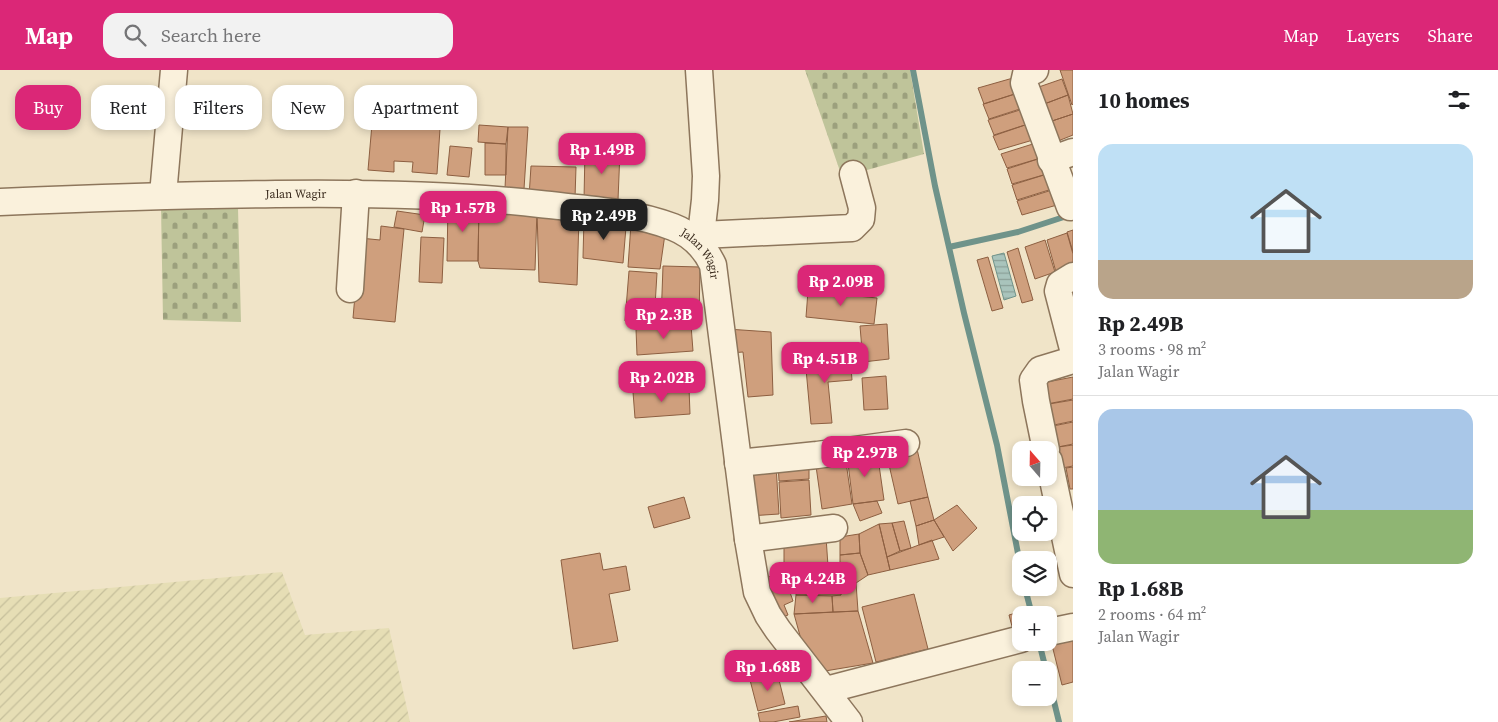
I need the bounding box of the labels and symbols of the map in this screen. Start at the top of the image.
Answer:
pin: Rp 1.49B [550,132,654,175]
street label: Jalan Wagir [264,186,326,202]
pin: Rp 1.57B [411,190,515,233]
pin: Rp 2.49B [552,198,656,241]
street label: Jalan Wagir [677,224,723,280]
pin: Rp 2.09B [789,264,893,307]
pin: Rp 2.3B [618,298,710,340]
pin: Rp 4.51B [773,342,877,384]
pin: Rp 2.02B [610,360,714,403]
pin: Rp 2.97B [813,436,917,478]
north arrow [1012,441,1058,486]
pin: Rp 4.24B [761,562,865,604]
pin: Rp 1.68B [716,650,820,692]

